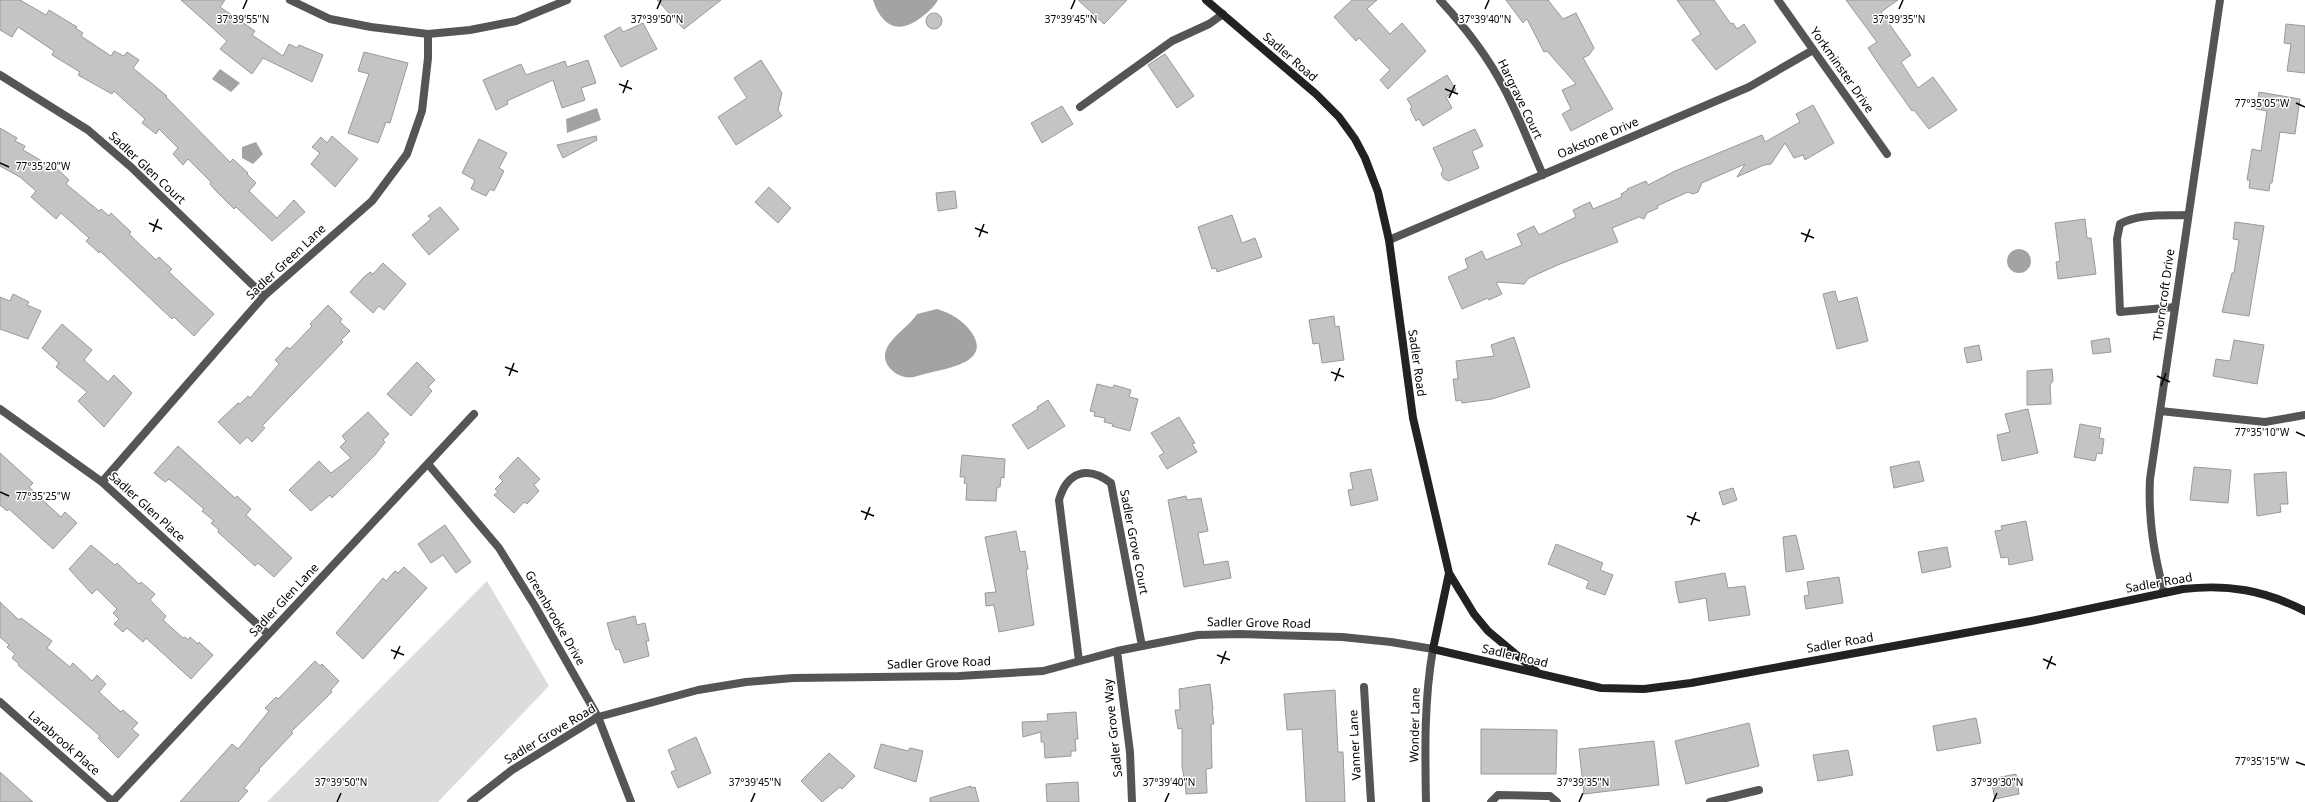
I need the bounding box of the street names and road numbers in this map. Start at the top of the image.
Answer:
street label: Yorkminster Drive [1806,23,1879,116]
street label: Sadler Road [1259,28,1321,85]
street label: Hargrave Court [1494,56,1547,142]
street label: Oakstone Drive [1555,113,1641,162]
street label: Sadler Glen Court [105,128,190,208]
street label: Sadler Green Lane [242,220,329,303]
street label: Thorncroft Drive [2149,248,2178,342]
street label: Sadler Road [1404,328,1431,398]
street label: Sadler Glen Place [105,468,189,546]
street label: Sadler Grove Court [1116,488,1153,597]
street label: Sadler Glen Lane [245,559,322,640]
street label: Greenbrooke Drive [521,567,590,669]
street label: Sadler Road [2124,568,2194,597]
street label: Sadler Grove Road [1207,613,1311,632]
street label: Sadler Road [1805,628,1875,657]
street label: Sadler Road [1480,640,1550,671]
street label: Sadler Grove Road [887,652,991,673]
street label: Sadler Grove Way [1099,677,1126,778]
street label: Wonder Lane [1405,687,1424,763]
street label: Sadler Grove Road [501,700,599,768]
street label: Larabrook Place [25,707,104,779]
street label: Vanner Lane [1344,709,1365,781]

